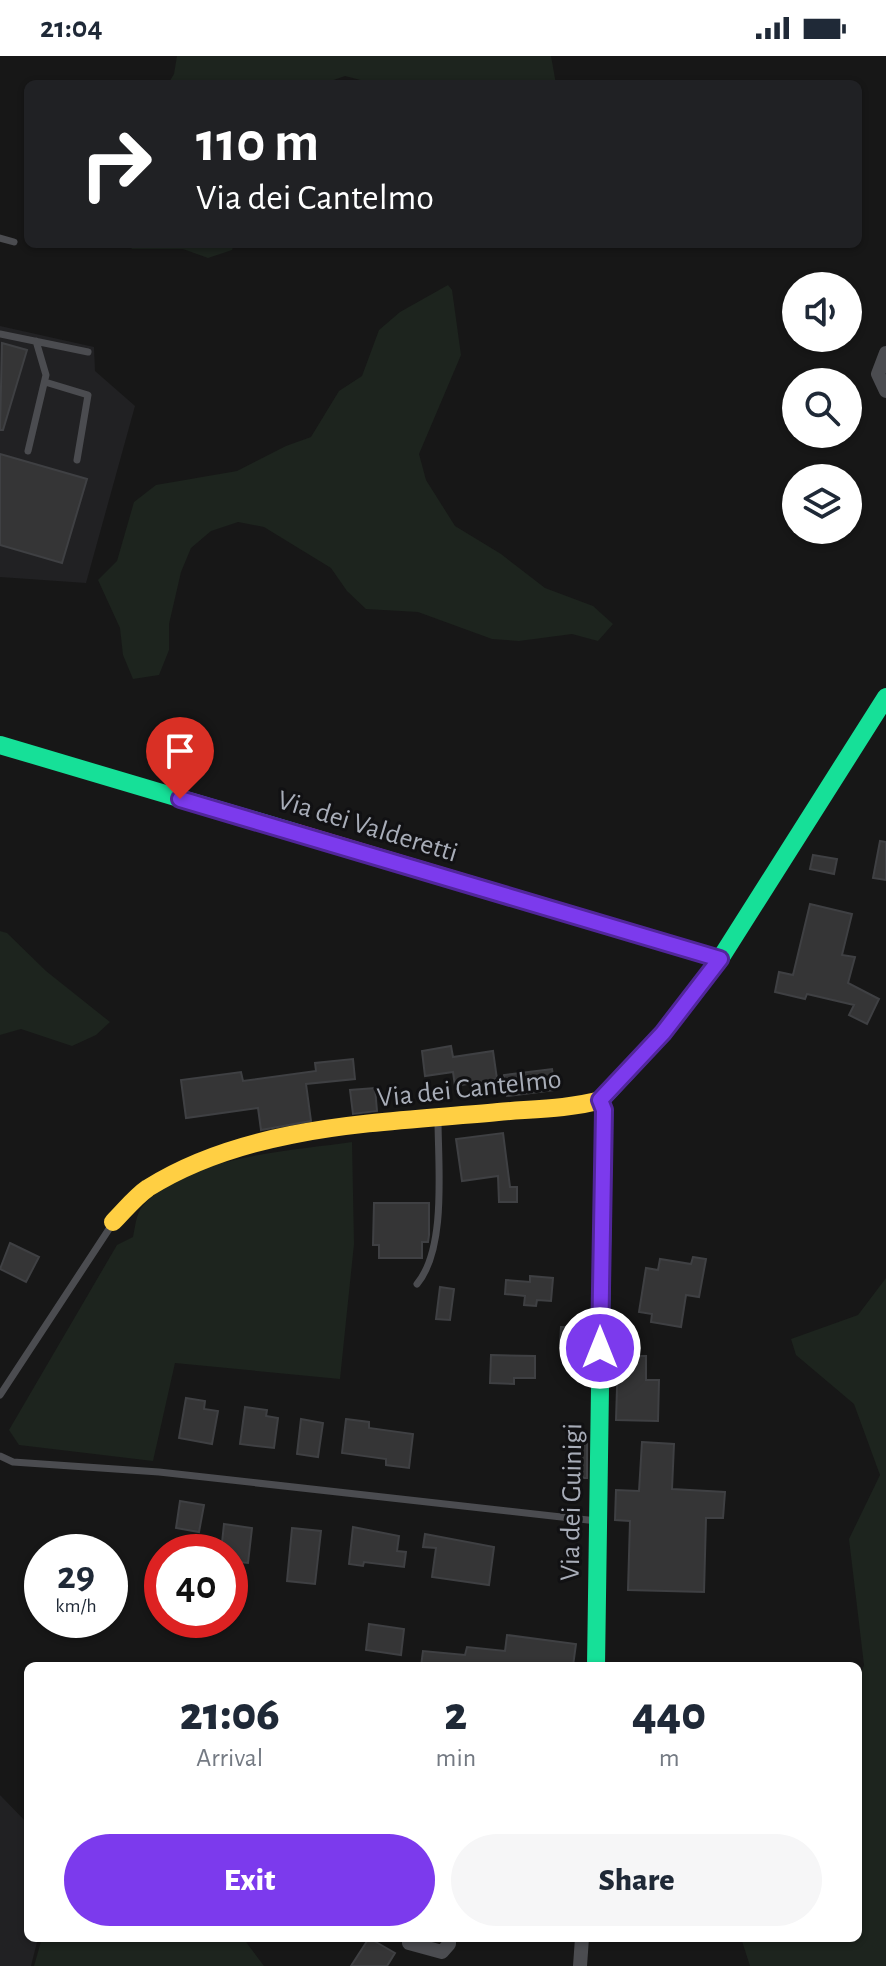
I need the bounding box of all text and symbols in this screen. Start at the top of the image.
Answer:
text: 21:04 [40,13,103,43]
icon: right [64,112,168,216]
text: 110 m [196,115,319,171]
text: Via dei Cantelmo [196,180,434,216]
map controls [782,272,862,544]
button: sound [782,272,862,352]
button: search [782,368,862,448]
button: layers [782,464,862,544]
pin [146,717,214,799]
icon: arrive [158,729,202,773]
street label: Via dei Valderetti [274,786,461,868]
street label: Via dei Cantelmo [376,1065,563,1113]
position arrow [558,1306,642,1390]
street label: Via dei Guinigi [557,1423,587,1581]
speed limit sign: 40 [144,1534,248,1638]
text: 29 [57,1556,95,1596]
text: km/h [55,1596,97,1616]
text: 21:06 [180,1691,280,1739]
text: 2 [444,1691,467,1739]
text: 440 [632,1691,706,1739]
text: Arrival [196,1745,263,1771]
text: min [436,1745,476,1771]
text: m [659,1745,679,1771]
button: Exit [64,1834,435,1926]
button: Share [451,1834,822,1926]

